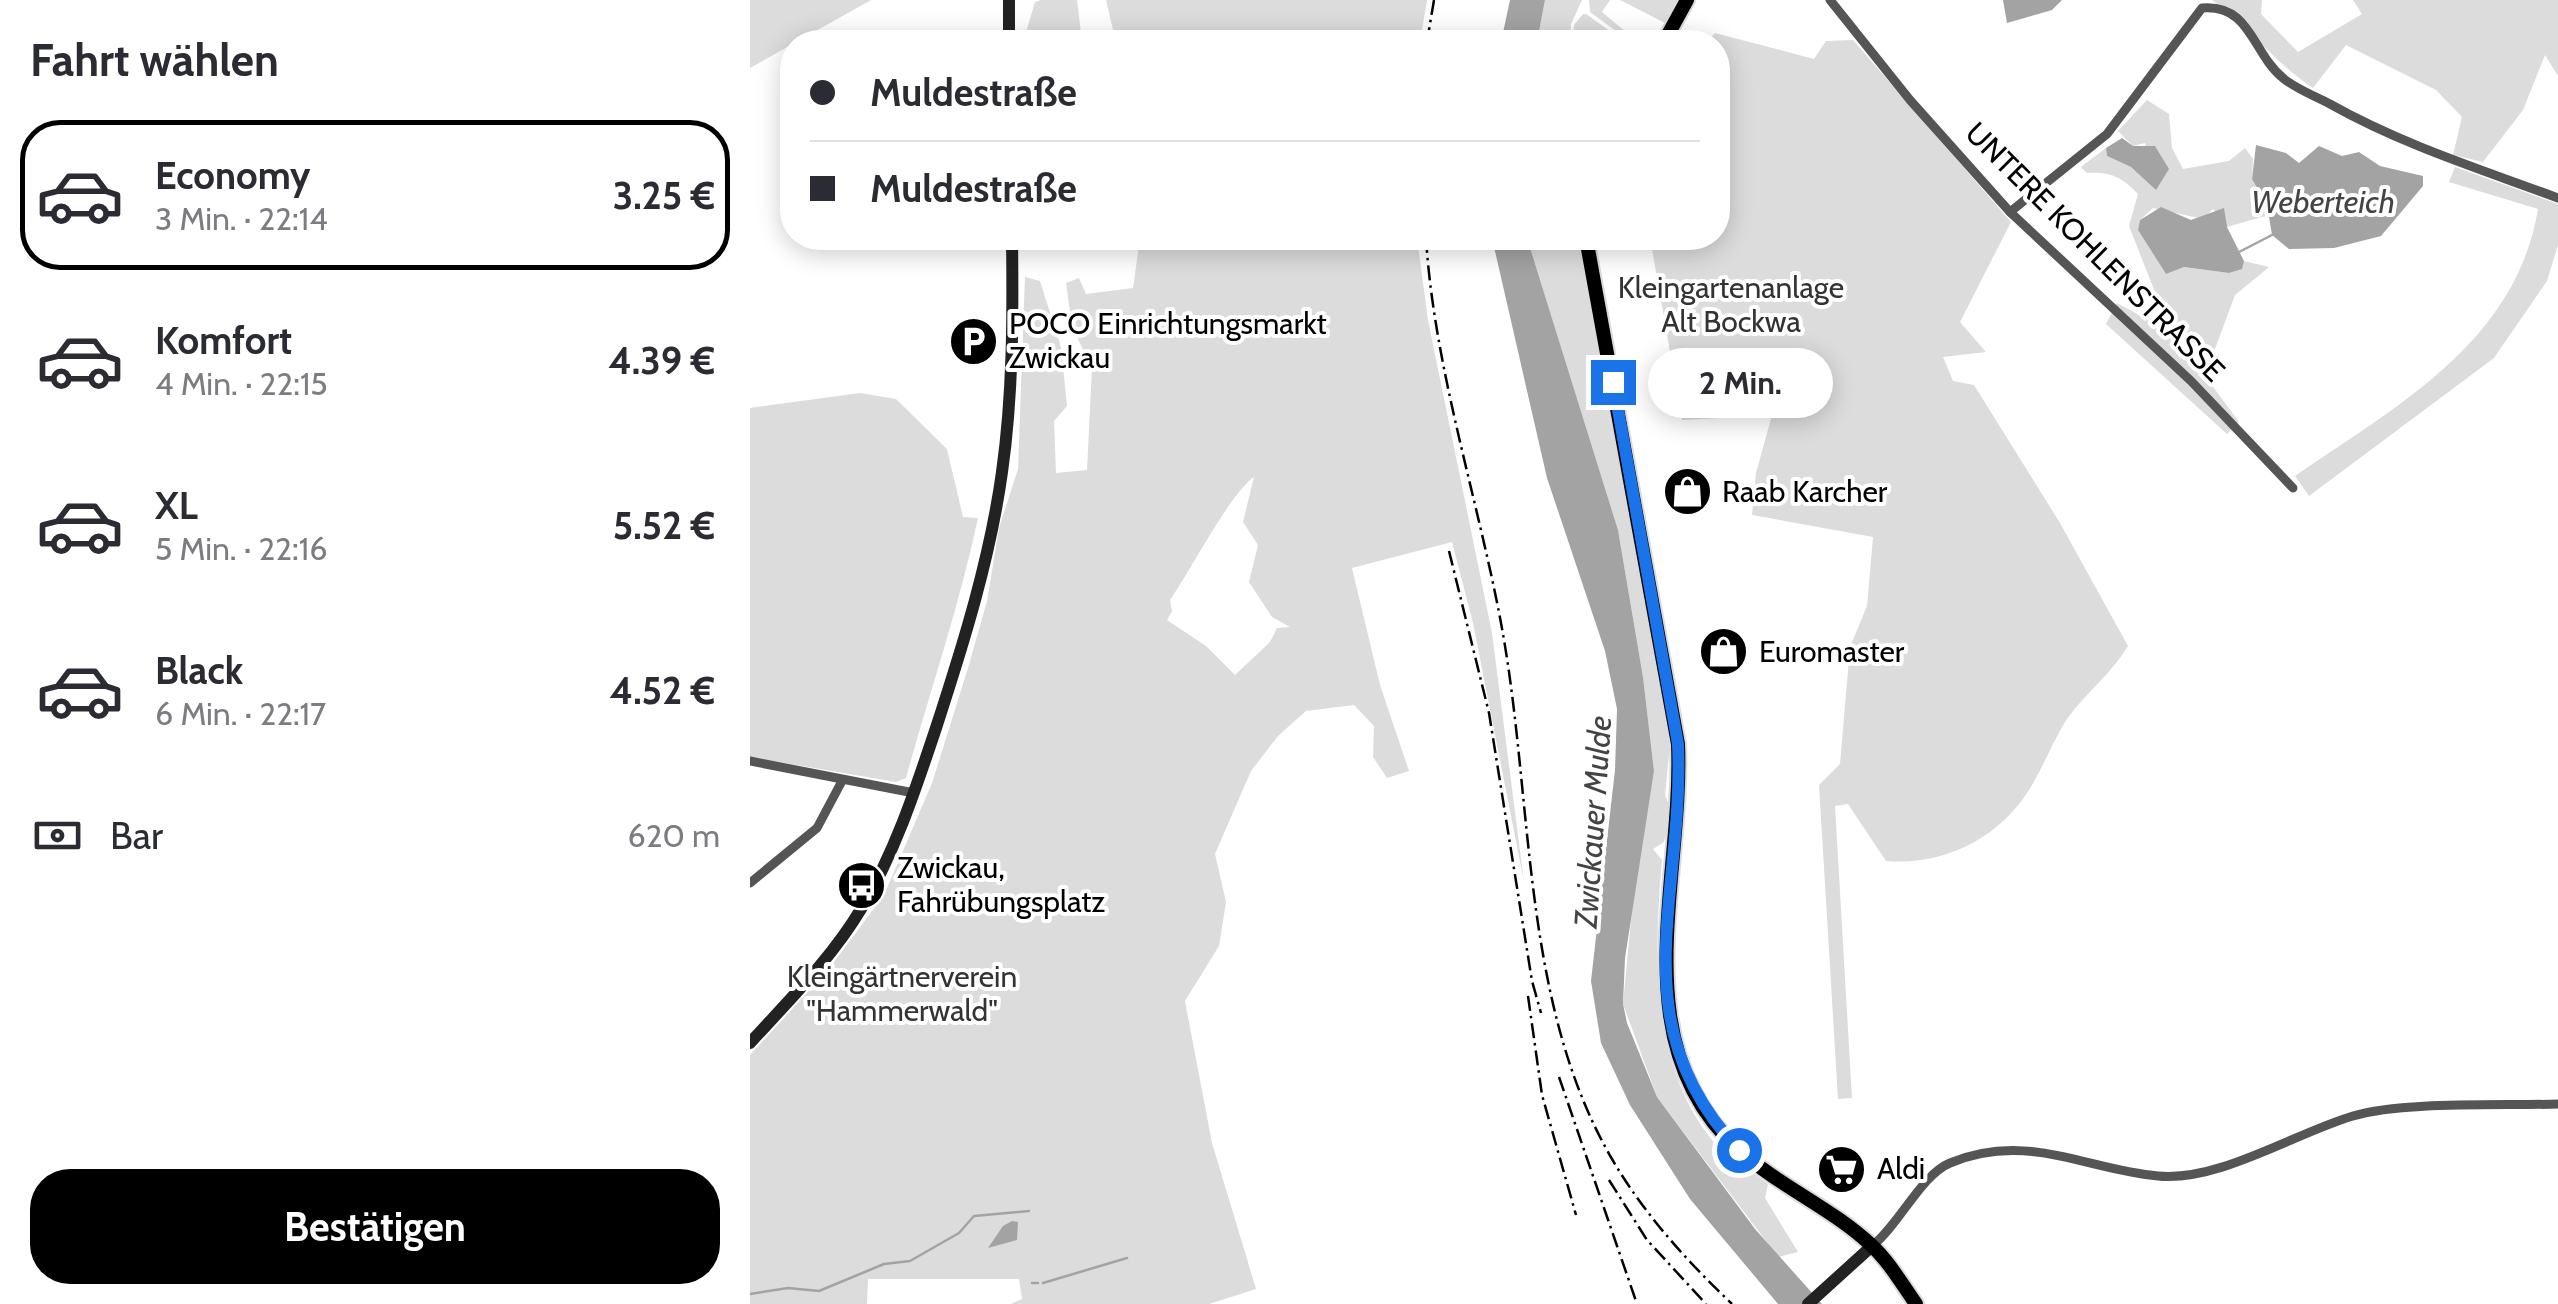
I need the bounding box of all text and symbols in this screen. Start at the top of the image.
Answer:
text: Fahrt wählen [30,33,279,87]
text: Muldestraße [870,69,1077,116]
street label: UNTERE KOHLENSTRASSE [1958,114,2233,389]
icon: car [35,150,125,240]
text: Economy [155,152,310,199]
text: Muldestraße [870,165,1077,212]
text: 3.25 € [613,172,715,219]
water label: Weberteich [2251,182,2395,221]
text: 3 Min. · 22:14 [155,199,328,238]
park label: Kleingartenanlage Alt Bockwa [1618,269,1844,340]
place label: POCO Einrichtungsmarkt Zwickau [1009,305,1327,376]
icon: car [35,315,125,405]
parking icon: POCO Einrichtungsmarkt Zwickau [948,315,1000,367]
text: Komfort [155,317,292,364]
text: 4.39 € [608,337,715,384]
callout: 2 Min. [1648,347,1833,417]
route end [1591,360,1636,405]
text: 2 Min. [1699,363,1782,402]
text: 4 Min. · 22:15 [155,364,328,403]
shop icon: Raab Karcher [1661,466,1713,518]
place label: Raab Karcher [1722,473,1888,510]
icon: car [35,480,125,570]
text: XL [155,482,198,529]
text: 5.52 € [613,502,715,549]
text: 5 Min. · 22:16 [155,529,327,568]
shop icon: Euromaster [1698,626,1750,678]
place label: Euromaster [1759,633,1905,670]
icon: car [35,645,125,735]
text: Black [155,647,243,694]
text: 4.52 € [610,667,715,714]
text: 6 Min. · 22:17 [155,694,326,733]
water label: Zwickauer Mulde [1565,715,1619,931]
icon: cash [30,808,85,863]
text: Bar [110,812,163,859]
text: 620 m [627,816,720,855]
place label: Zwickau, Fahrübungsplatz [897,849,1105,920]
bus stop icon: Zwickau, Fahrübungsplatz [836,859,888,911]
park label: Kleingärtnerverein "Hammerwald" [787,958,1017,1029]
route start [1717,1128,1762,1173]
supermarket icon: Aldi [1816,1143,1868,1195]
place label: Aldi [1877,1150,1925,1187]
button: Bestätigen [30,1169,720,1284]

